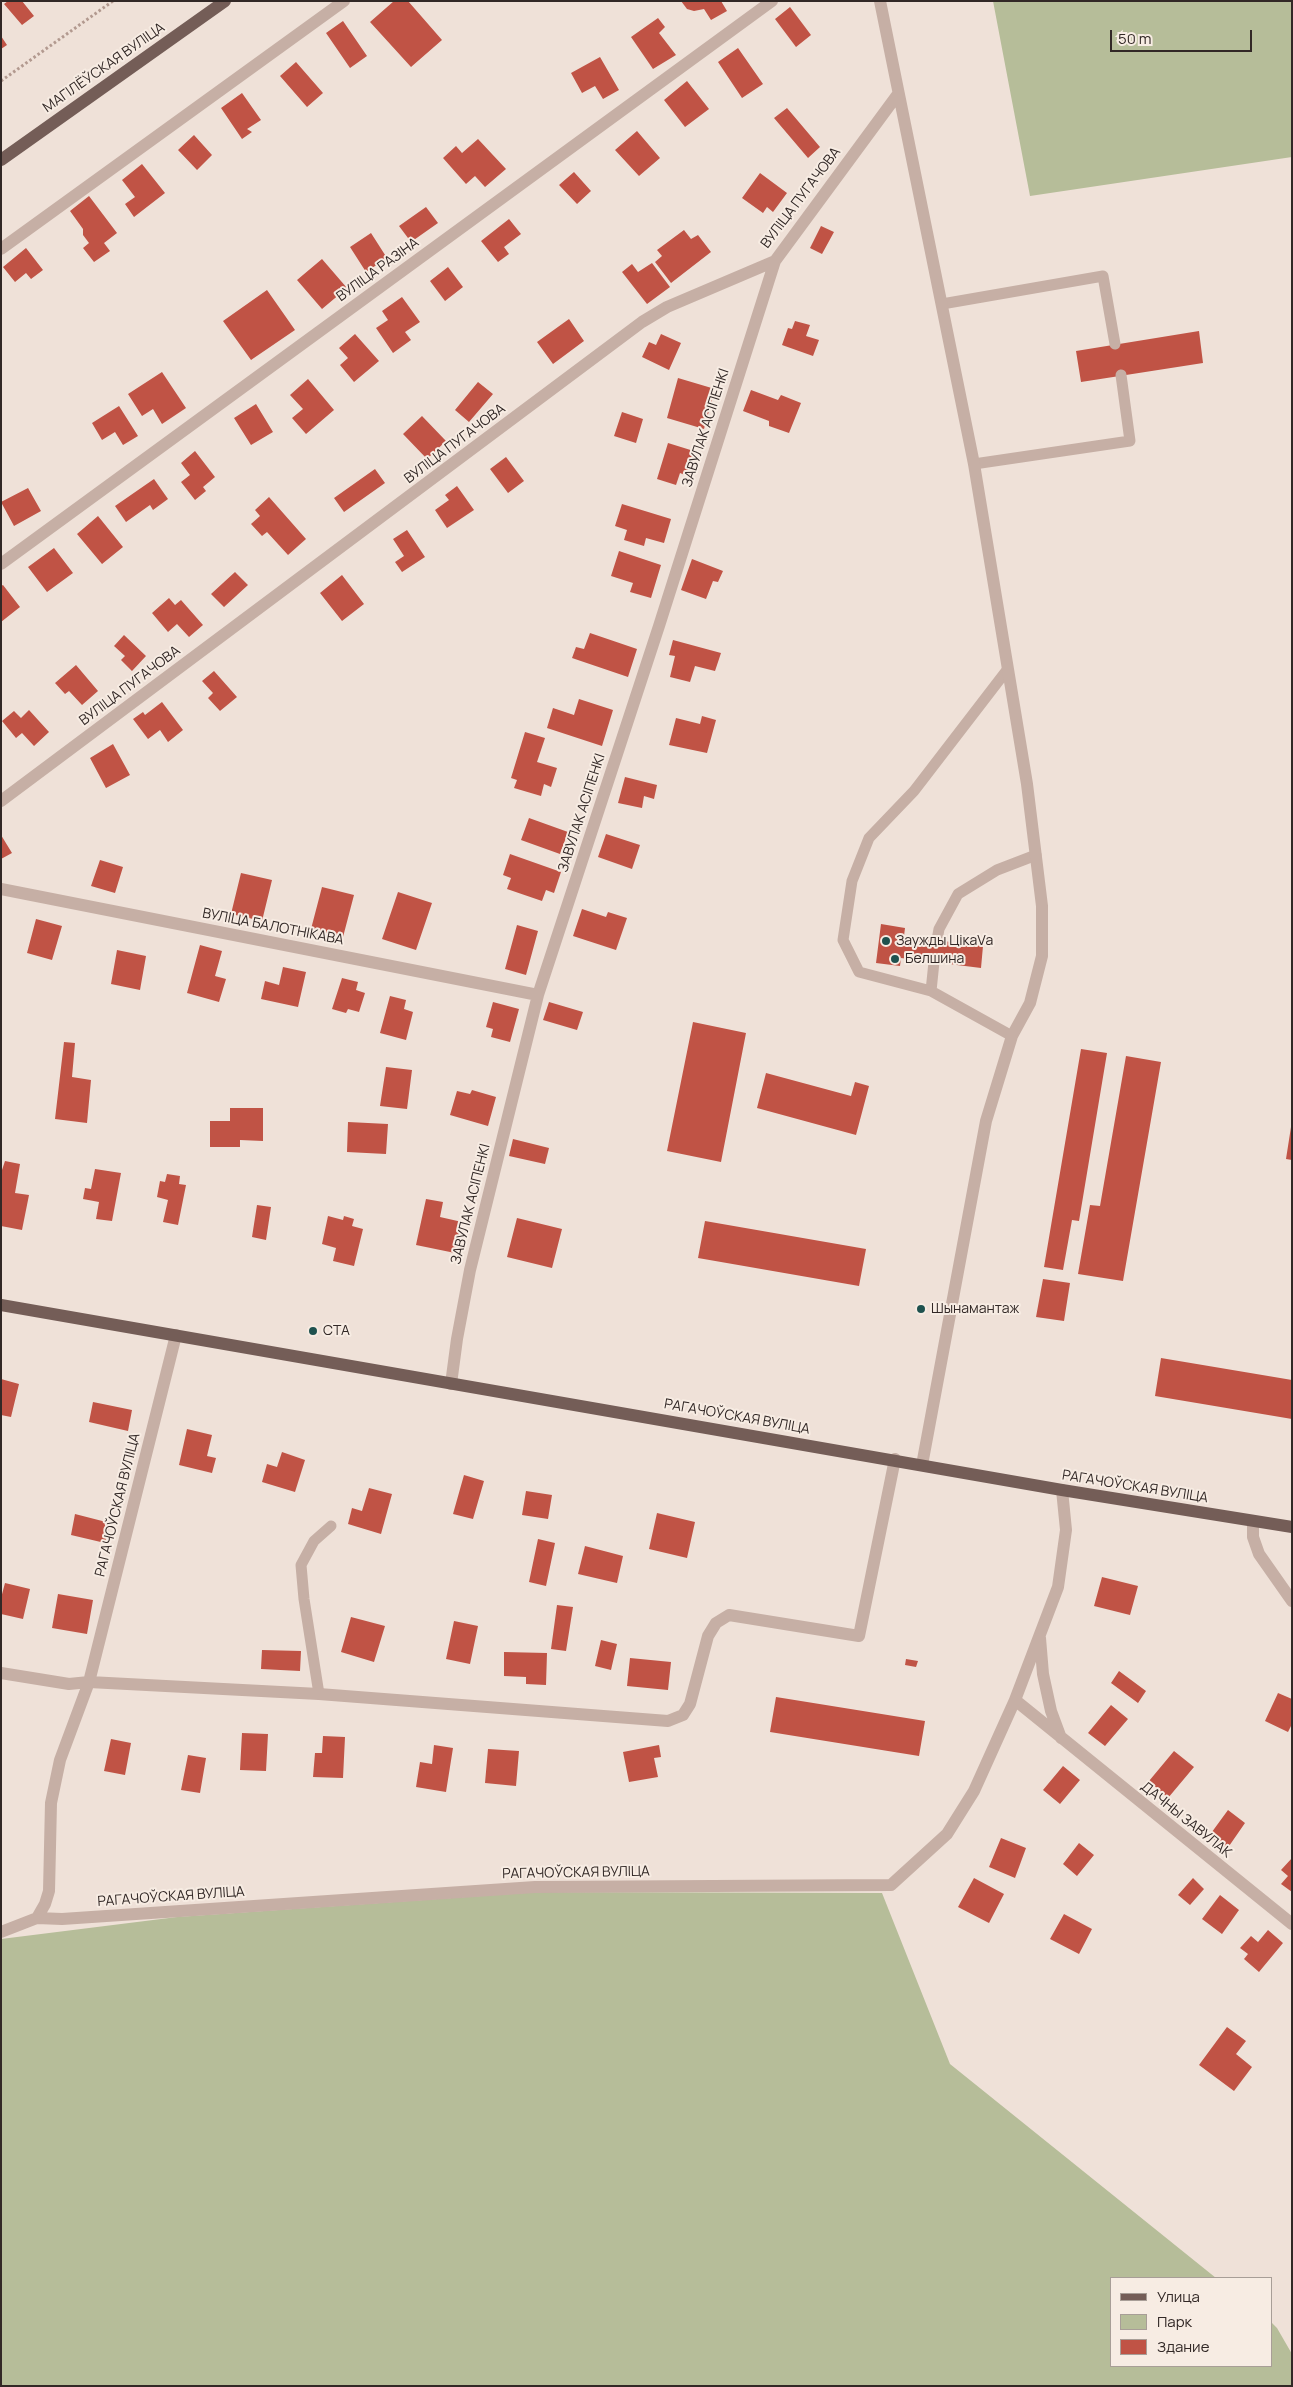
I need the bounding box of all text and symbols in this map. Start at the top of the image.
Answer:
street label: МАГІЛЁЎСКАЯ ВУЛІЦА [40,20,168,116]
scale bar [1113,20,1256,52]
text: 50 m [1118,28,1152,49]
street label: ВУЛІЦА ПУГАЧОВА [758,144,844,252]
street label: ВУЛІЦА РАЗІНА [334,235,422,305]
street label: ЗАВУЛАК АСІПЕНКІ [679,367,733,489]
street label: ВУЛІЦА ПУГАЧОВА [401,401,509,487]
street label: ВУЛІЦА ПУГАЧОВА [76,643,184,729]
street label: ЗАВУЛАК АСІПЕНКІ [555,752,609,874]
street label: ВУЛІЦА БАЛОТНІКАВА [201,905,345,949]
place label: Заужды ЦікаVа [896,933,993,949]
marker: Заужды ЦікаVа [880,935,892,947]
place label: Белшина [905,951,964,967]
marker: Белшина [889,953,901,965]
street label: ЗАВУЛАК АСІПЕНКІ [448,1142,494,1266]
place label: Шынамантаж [931,1301,1019,1317]
marker: Шынамантаж [915,1303,927,1315]
place label: СТА [323,1323,350,1339]
marker: СТА [307,1325,319,1337]
street label: РАГАЧОЎСКАЯ ВУЛІЦА [663,1396,811,1438]
street label: РАГАЧОЎСКАЯ ВУЛІЦА [92,1431,144,1579]
street label: РАГАЧОЎСКАЯ ВУЛІЦА [1061,1467,1209,1507]
street label: ДАЧНЫ ЗАВУЛАК [1137,1778,1235,1862]
street label: РАГАЧОЎСКАЯ ВУЛІЦА [502,1863,650,1883]
street label: РАГАЧОЎСКАЯ ВУЛІЦА [97,1883,245,1911]
legend [1110,2277,1273,2367]
text: Улица [1157,2286,1200,2307]
text: Парк [1157,2311,1192,2332]
text: Здание [1157,2336,1209,2357]

